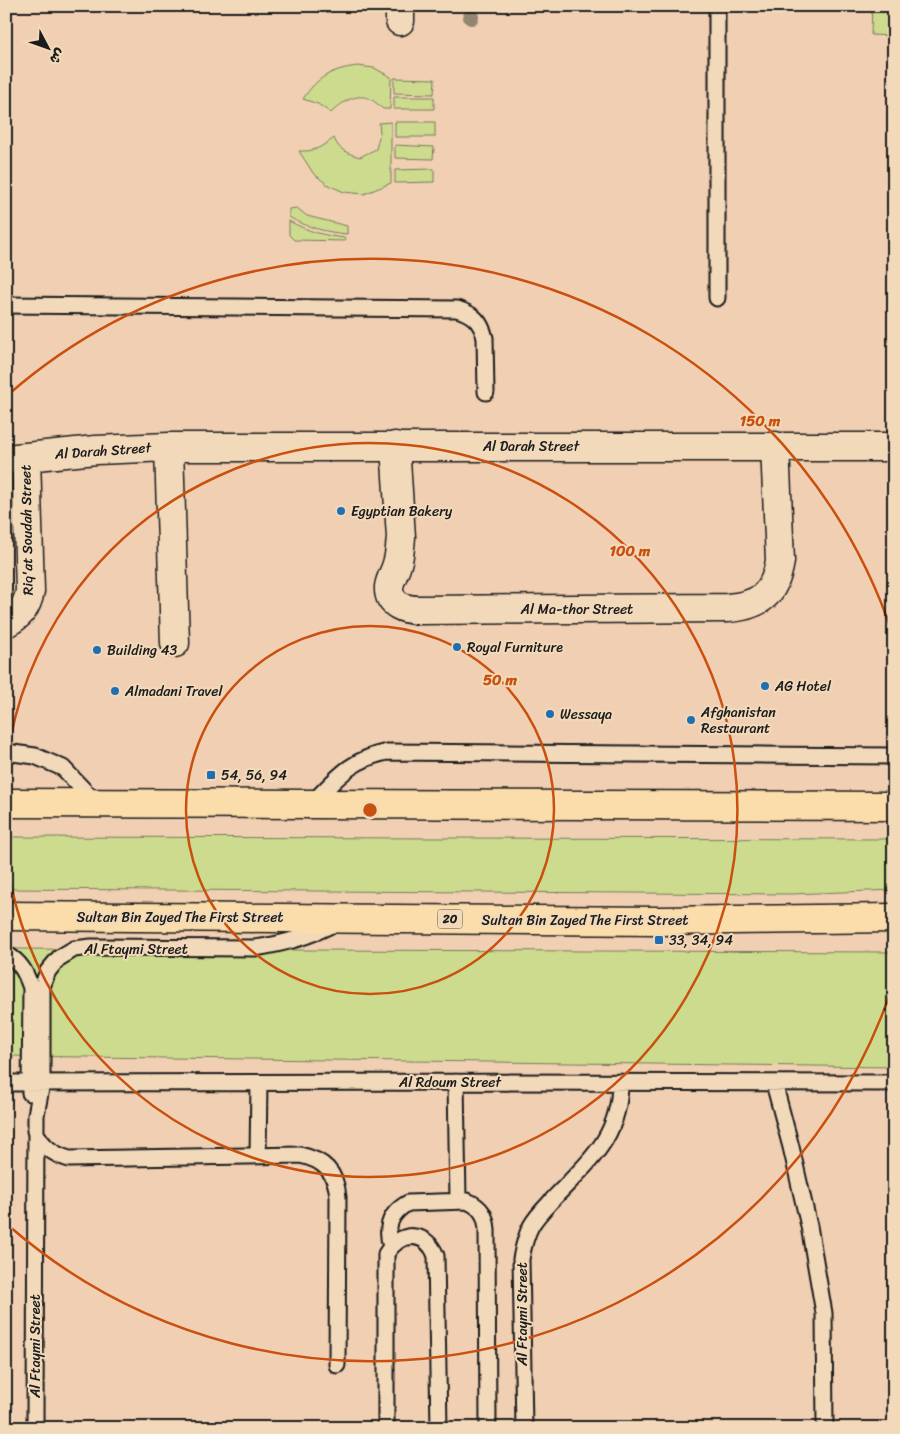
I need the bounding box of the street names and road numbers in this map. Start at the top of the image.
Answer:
street label: Al Darah Street [482,434,580,459]
street label: Al Darah Street [53,435,153,467]
street label: Riq'at Soudah Street [13,465,41,595]
street label: Al Ma-thor Street [520,597,633,622]
street label: Sultan Bin Zayed The First Street [76,905,284,930]
street label: Sultan Bin Zayed The First Street [481,908,689,933]
road number: 20 [438,910,462,929]
street label: Al Ftaymi Street [83,937,188,962]
street label: Al Rdoum Street [398,1070,502,1095]
street label: Al Ftaymi Street [510,1262,535,1367]
street label: Al Ftaymi Street [23,1294,48,1399]

